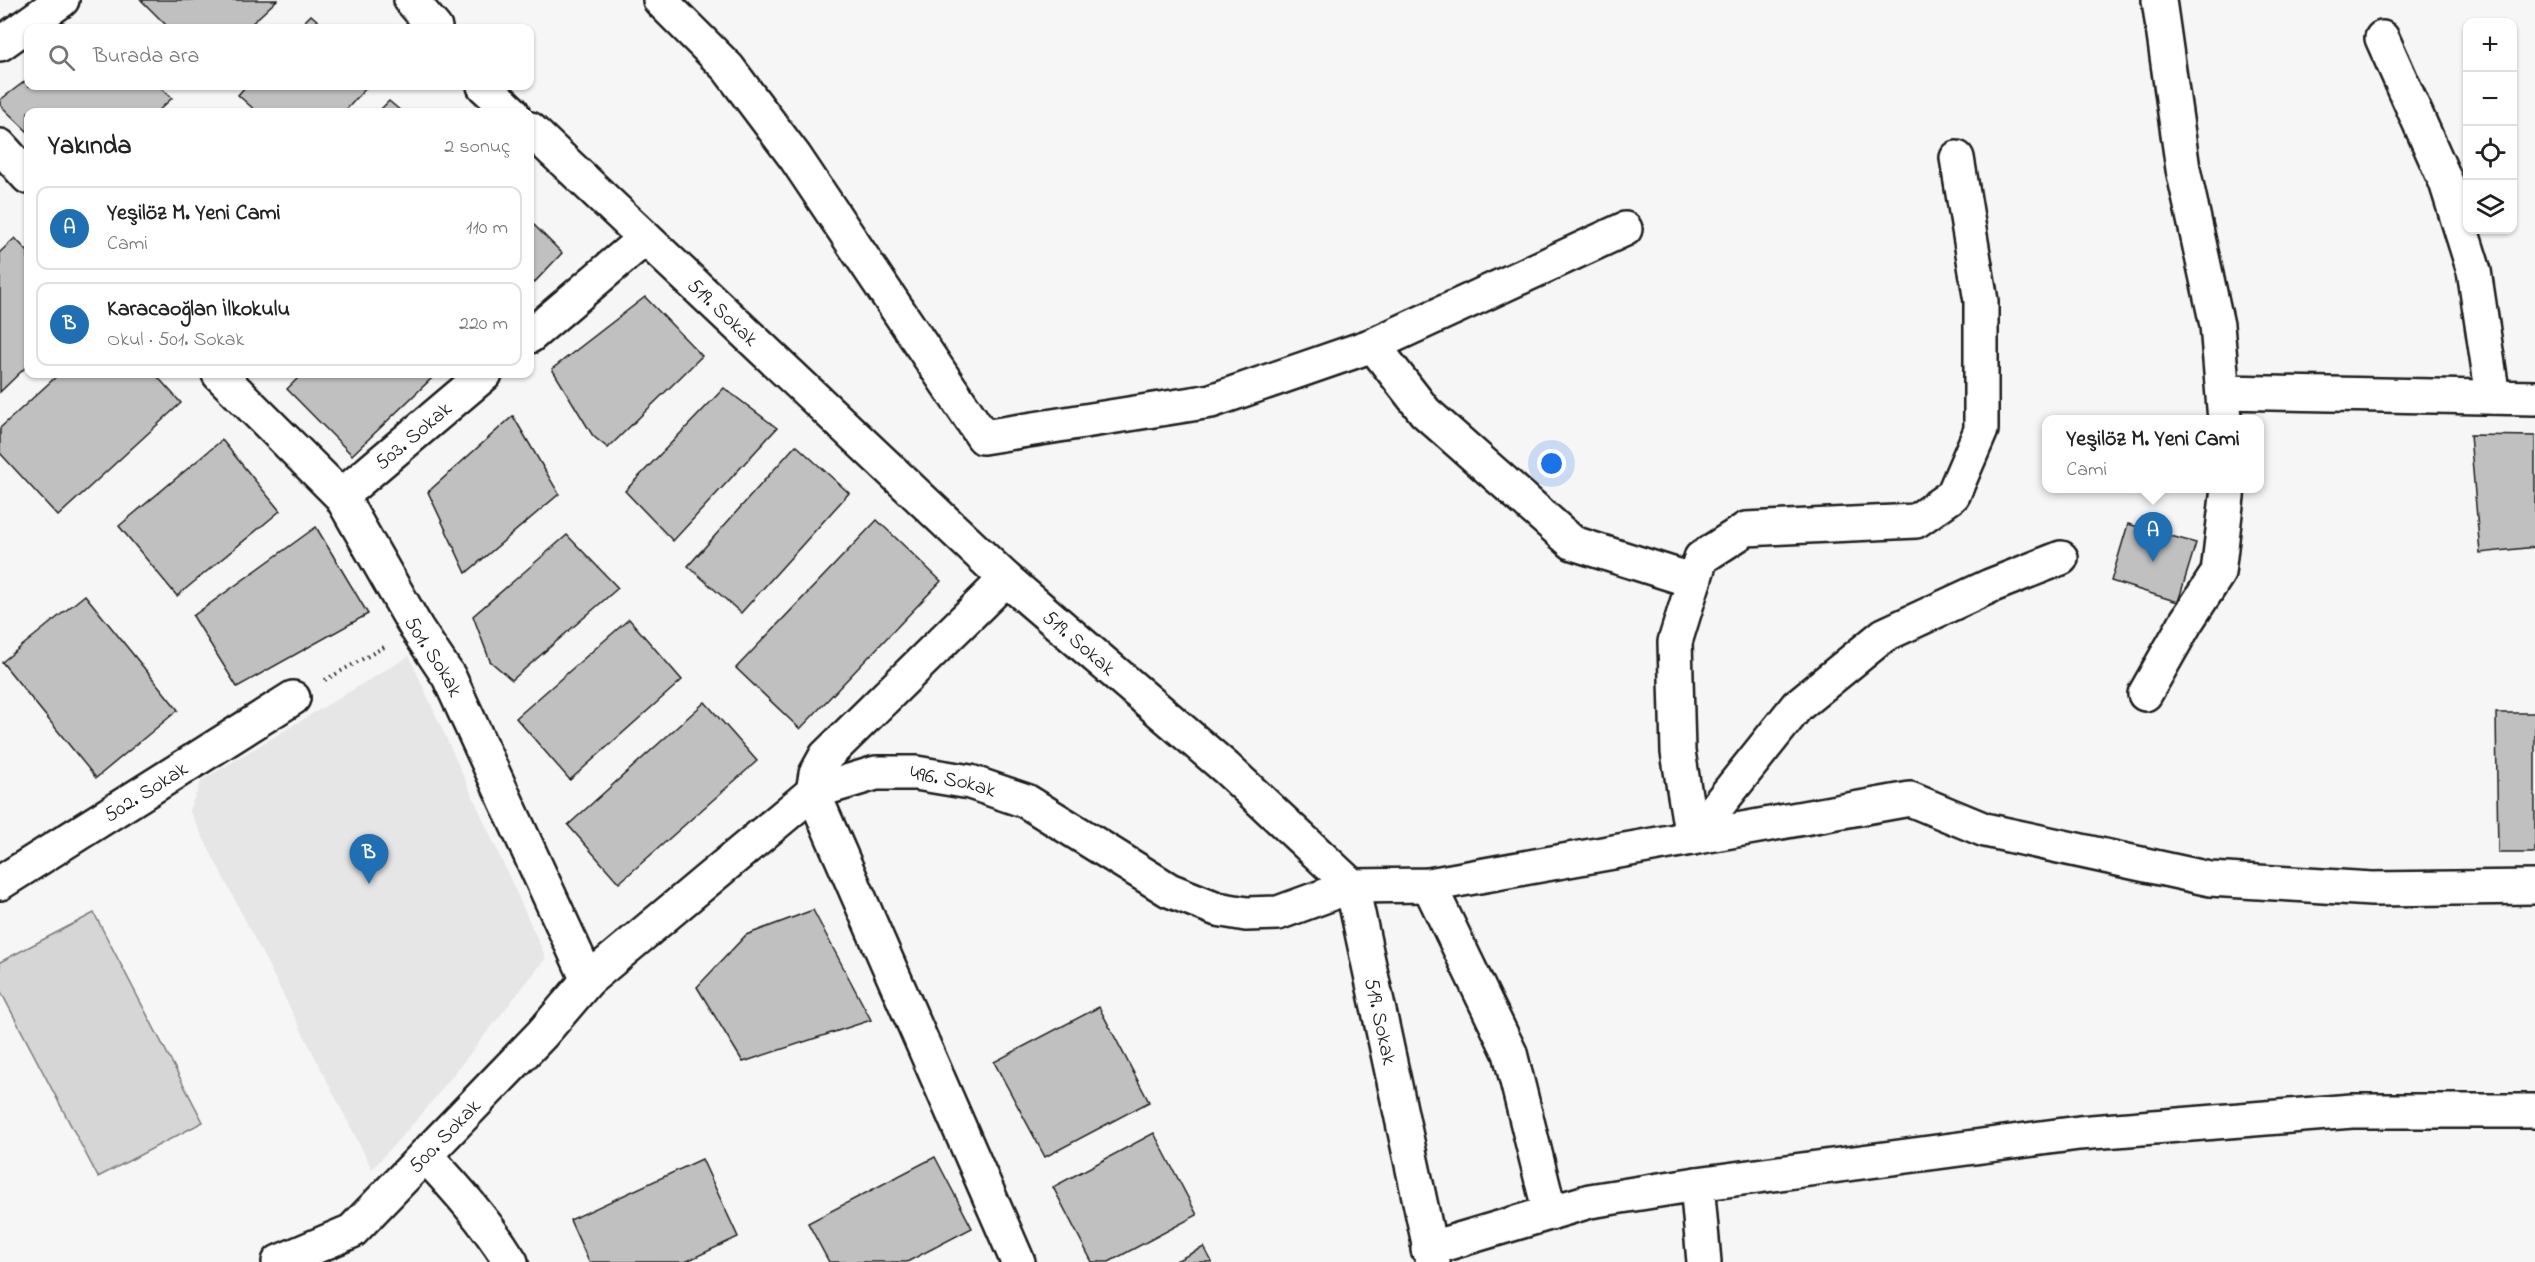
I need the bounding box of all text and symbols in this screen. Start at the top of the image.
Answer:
map controls [2463,18,2517,234]
button: + [2463,18,2517,72]
search box [24,24,534,90]
icon: search [45,41,78,74]
text: Burada ara [93,41,199,73]
button: − [2463,72,2517,126]
button: locate [2463,126,2517,180]
text: Yakında [48,128,132,166]
text: 2 sonuç [444,133,510,162]
button: layers [2463,180,2517,234]
text: Yeşilöz M. Yeni Cami [107,198,281,230]
text: A [63,214,76,243]
text: 110 m [466,214,508,243]
text: Cami [107,230,148,259]
street label: 519. Sokak [680,272,765,355]
text: Karacaoğlan İlkokulu [107,294,290,326]
text: B [63,310,76,339]
text: 220 m [459,310,508,339]
text: Okul · 501. Sokak [107,326,244,355]
street label: 503. Sokak [369,395,460,478]
popup [2042,415,2264,493]
text: Yeşilöz M. Yeni Cami [2066,424,2240,456]
your location [1537,449,1566,478]
text: Cami [2066,456,2107,485]
pin: A [2134,512,2172,562]
street label: 519. Sokak [1035,604,1122,684]
street label: 501. Sokak [396,611,469,703]
street label: 502. Sokak [98,754,195,831]
street label: 496. Sokak [910,760,1000,807]
pin: B [350,834,388,884]
street label: 519. Sokak [1355,975,1403,1069]
street label: 500. Sokak [402,1092,489,1181]

